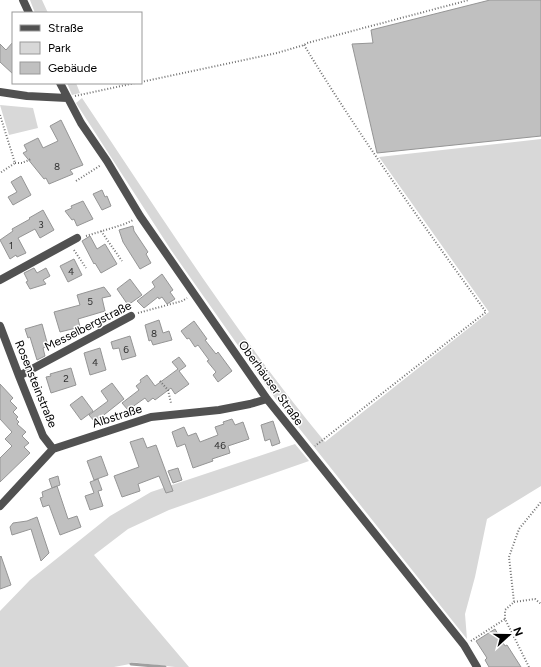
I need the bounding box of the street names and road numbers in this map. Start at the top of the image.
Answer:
street label: Messelbergstraße [42,298,134,354]
street label: Rosensteinstraße [12,338,60,430]
street label: Oberhäuser Straße [236,338,307,428]
street label: Albstraße [90,401,144,431]

